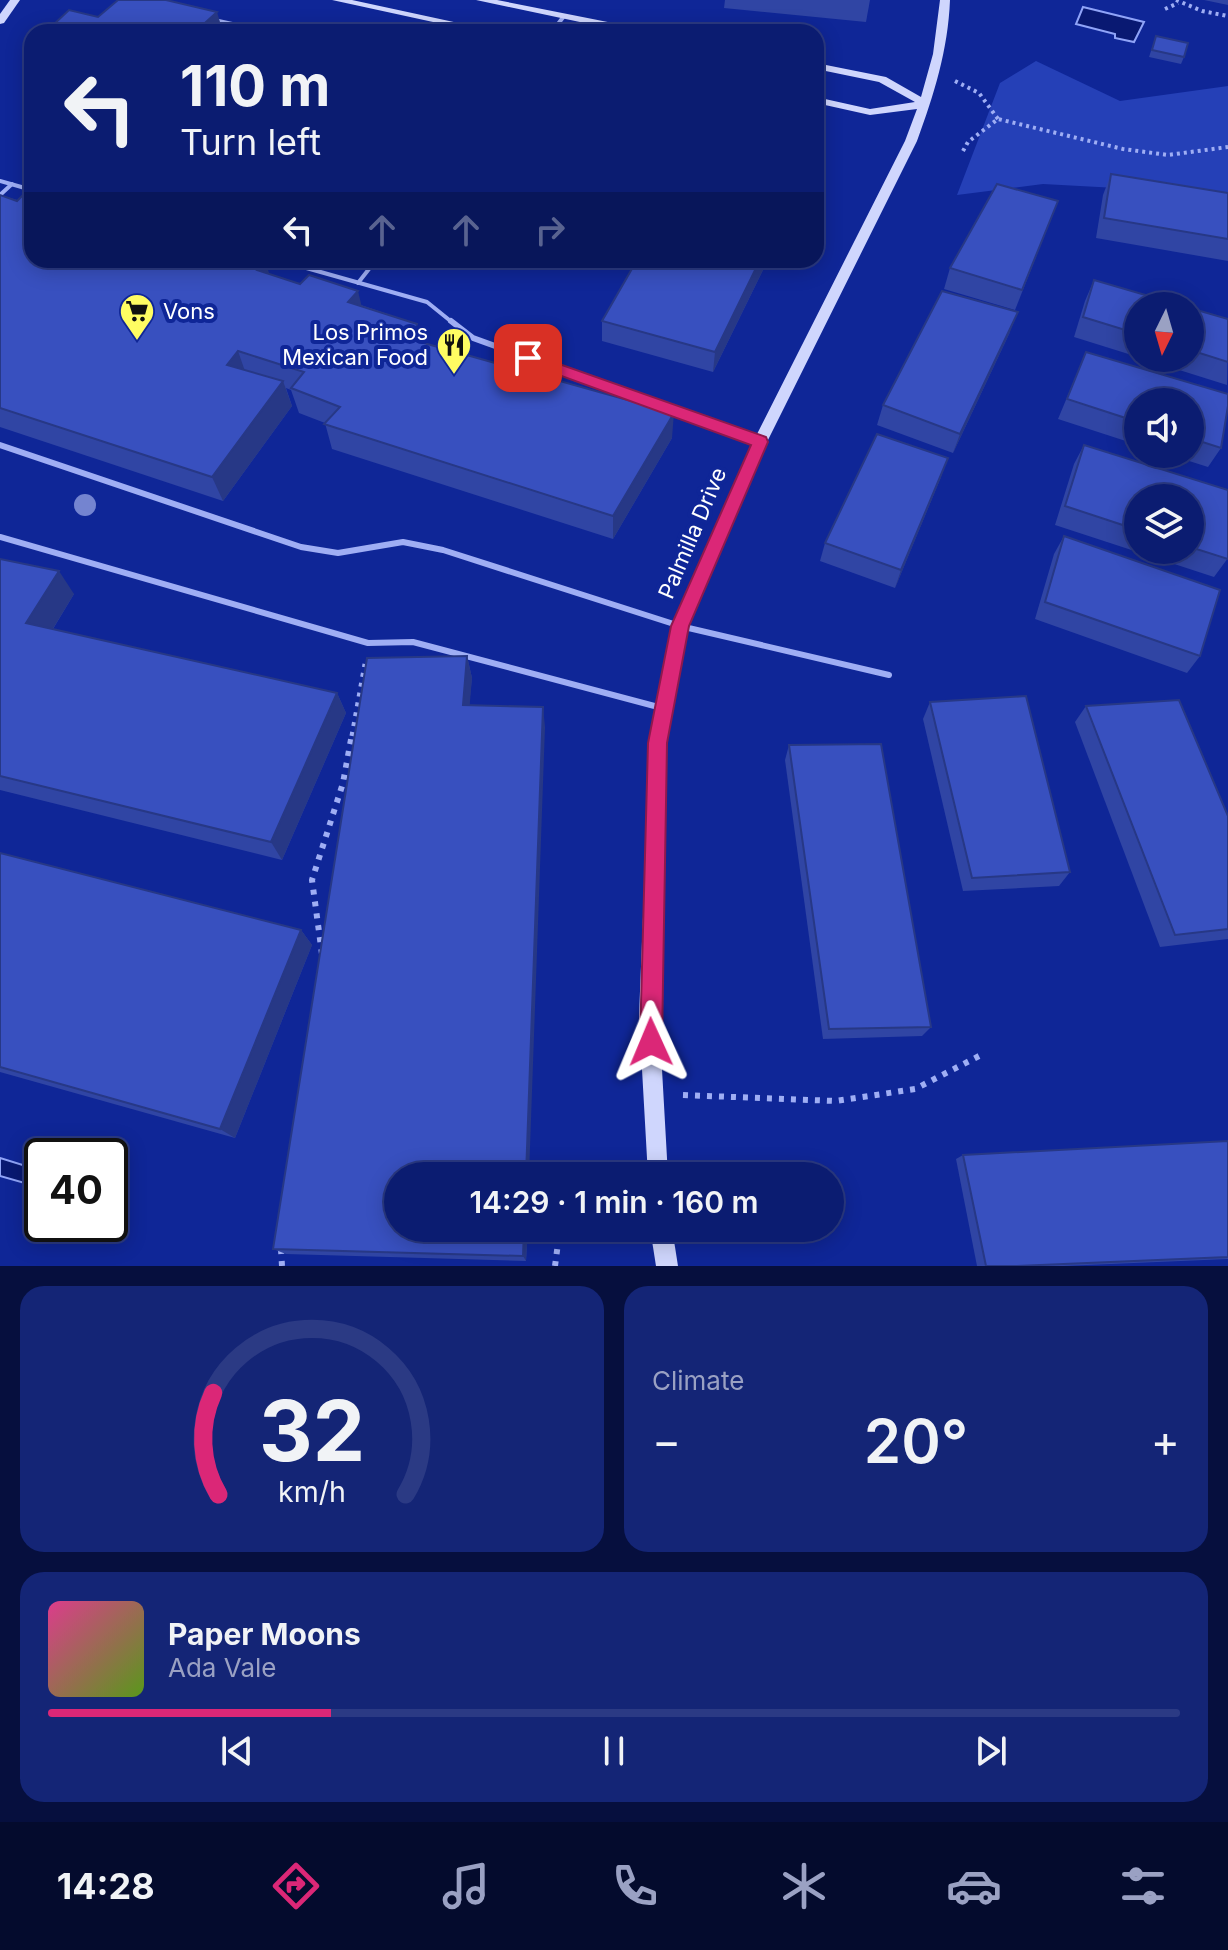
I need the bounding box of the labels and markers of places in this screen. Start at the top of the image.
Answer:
supermarket icon: Vons [118,292,156,342]
place label: Vons [163,298,215,324]
place label: Los Primos Mexican Food [282,319,428,370]
pin [494,324,562,392]
restaurant icon: Los Primos Mexican Food [435,326,473,376]

